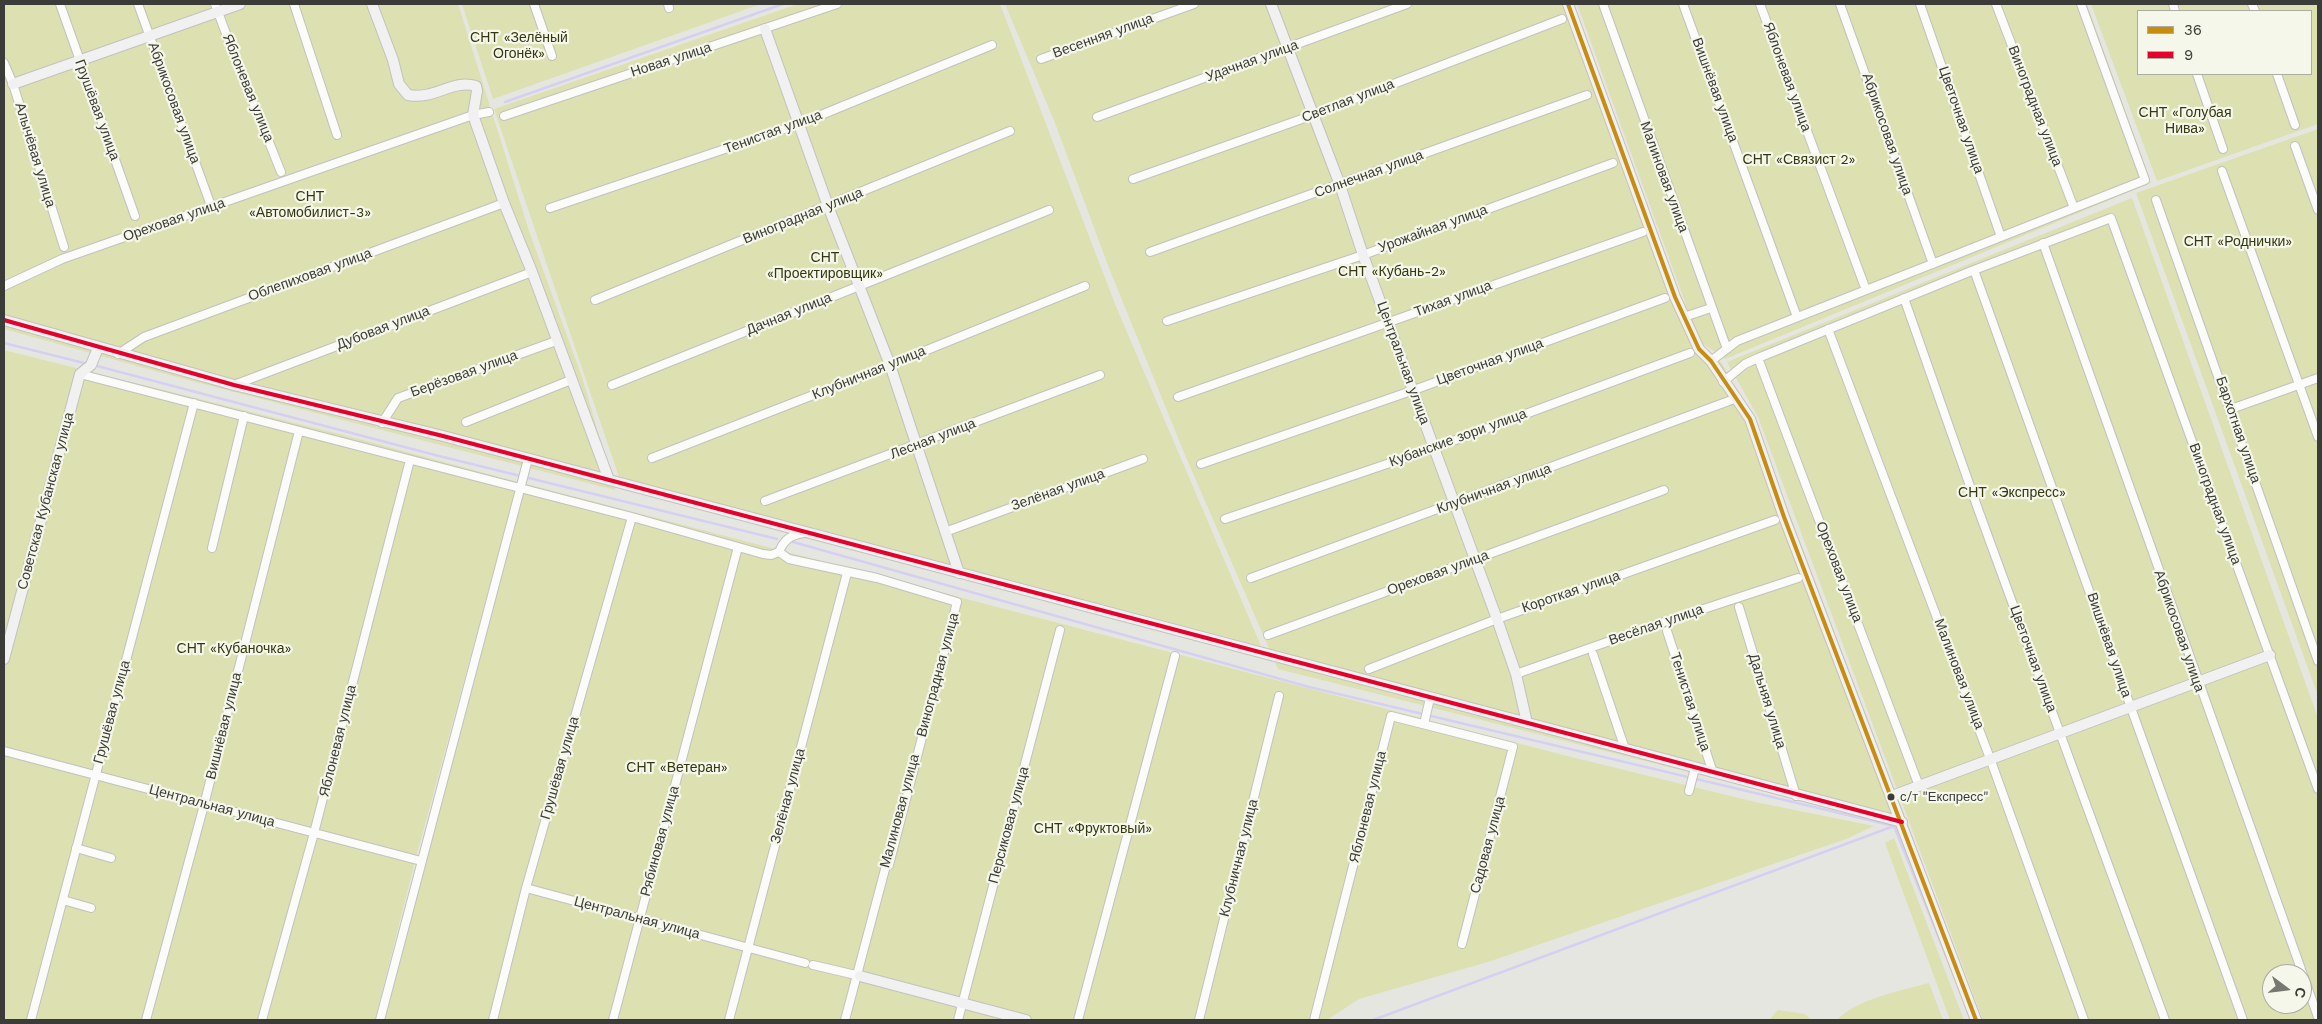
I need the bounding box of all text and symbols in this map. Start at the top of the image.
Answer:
street label: Весенняя улица [1050,10,1156,62]
legend [2137,10,2312,75]
street label: Яблоневая улица [1759,20,1815,134]
text: 36 [2184,21,2202,39]
park label: СНТ «Зелёный Огонёк» [470,30,568,62]
street label: Яблоневая улица [219,32,277,144]
street label: Вишнёвая улица [1688,36,1742,144]
street label: Удачная улица [1204,37,1300,85]
street label: Новая улица [629,39,713,81]
street label: Абрикосовая улица [144,40,204,166]
street label: Виноградная улица [2004,43,2066,169]
text: 9 [2184,46,2193,64]
street label: Грушёвая улица [71,57,123,163]
street label: Цветочная улица [1935,64,1987,176]
street label: Абрикосовая улица [1858,71,1916,197]
street label: Светлая улица [1299,76,1397,126]
street label: Алычёвая улица [11,101,59,209]
park label: СНТ «Голубая Нива» [2139,105,2231,138]
street label: Тенистая улица [722,106,824,158]
street label: Малиновая улица [1636,119,1692,235]
street label: Солнечная улица [1312,147,1426,201]
park label: СНТ «Связист 2» [1743,152,1855,168]
street label: Виноградная улица [741,184,865,248]
park label: СНТ «Автомобилист-3» [249,189,371,222]
street label: Ореховая улица [121,195,227,245]
street label: Урожайная улица [1376,201,1490,257]
park label: СНТ «Роднички» [2184,234,2292,250]
street label: Облепиховая улица [246,245,374,305]
park label: СНТ «Проектировщик» [767,250,883,282]
park label: СНТ «Кубань-2» [1338,264,1446,280]
street label: Тихая улица [1412,277,1494,321]
street label: Дачная улица [744,289,834,339]
street label: Центральная улица [1373,299,1433,427]
street label: Дубовая улица [334,302,432,354]
street label: Цветочная улица [1434,335,1546,389]
street label: Клубничная улица [810,343,928,403]
street label: Берёзовая улица [408,347,520,401]
street label: Бархотная улица [2212,374,2264,486]
street label: Кубанские зори улица [1387,405,1529,471]
street label: Советская Кубанская улица [14,410,78,592]
street label: Лесная улица [888,415,978,463]
street label: Виноградная улица [2185,441,2245,567]
street label: Клубничная улица [1434,460,1554,518]
street label: Зелёная улица [1009,465,1107,515]
park label: СНТ «Экспресс» [1958,485,2066,501]
street label: Ореховая улица [1812,519,1866,625]
street label: Ореховая улица [1385,547,1491,599]
street label: Короткая улица [1520,567,1622,617]
street label: Абрикосовая улица [2150,568,2208,694]
street label: Вишнёвая улица [2083,590,2135,700]
street label: Весёлая улица [1607,601,1705,649]
street label: Цветочная улица [2006,603,2060,715]
street label: Виноградная улица [913,611,963,739]
street label: Малиновая улица [1930,616,1988,732]
park label: СНТ «Кубаночка» [177,641,291,657]
street label: Тенистая улица [1666,650,1714,754]
street label: Дальняя улица [1745,651,1789,751]
street label: Грушёвая улица [90,658,134,766]
street label: Вишнёвая улица [203,671,245,781]
street label: Яблоневая улица [316,683,360,799]
street label: Грушёвая улица [537,715,583,821]
street label: Зелёная улица [767,746,809,846]
street label: Яблоневая улица [1346,749,1390,865]
street label: Малиновая улица [877,752,923,870]
park label: СНТ «Ветеран» [626,760,728,776]
street label: Персиковая улица [985,765,1033,885]
street label: Центральная улица [147,781,277,831]
street label: Рябиновая улица [637,784,683,898]
place label: с/т "Експресс" [1900,789,1989,805]
marker: с/т "Експресс" [1886,792,1896,802]
street label: Садовая улица [1467,795,1509,895]
street label: Клубничная улица [1216,797,1262,919]
park label: СНТ «Фруктовый» [1034,821,1152,837]
street label: Центральная улица [572,893,702,943]
north arrow [2262,964,2312,1014]
text: С [2291,986,2310,1000]

